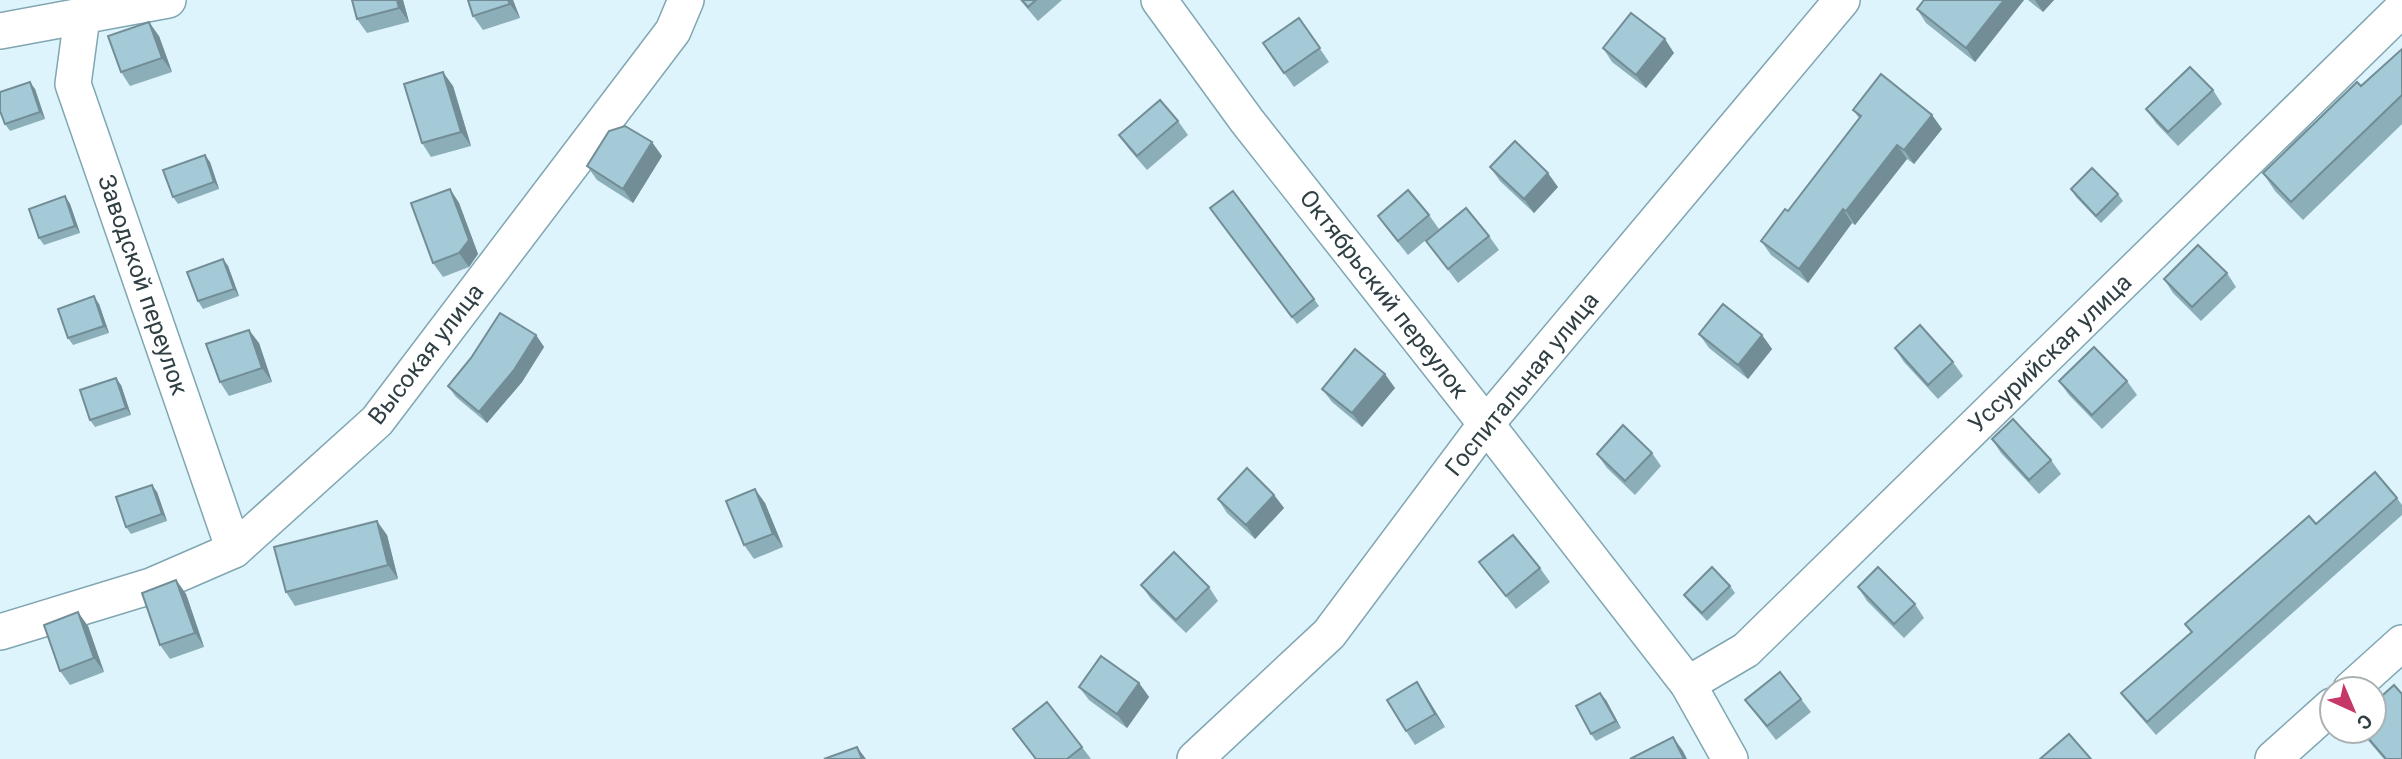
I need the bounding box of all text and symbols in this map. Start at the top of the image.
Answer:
street label: Заводской переулок [92,171,194,399]
street label: Октябрьский переулок [1294,184,1474,404]
street label: Уссурийская улица [1963,268,2137,438]
street label: Высокая улица [362,278,490,430]
street label: Госпитальная улица [1439,286,1605,482]
north arrow [2318,675,2388,745]
text: С [2352,709,2377,734]

